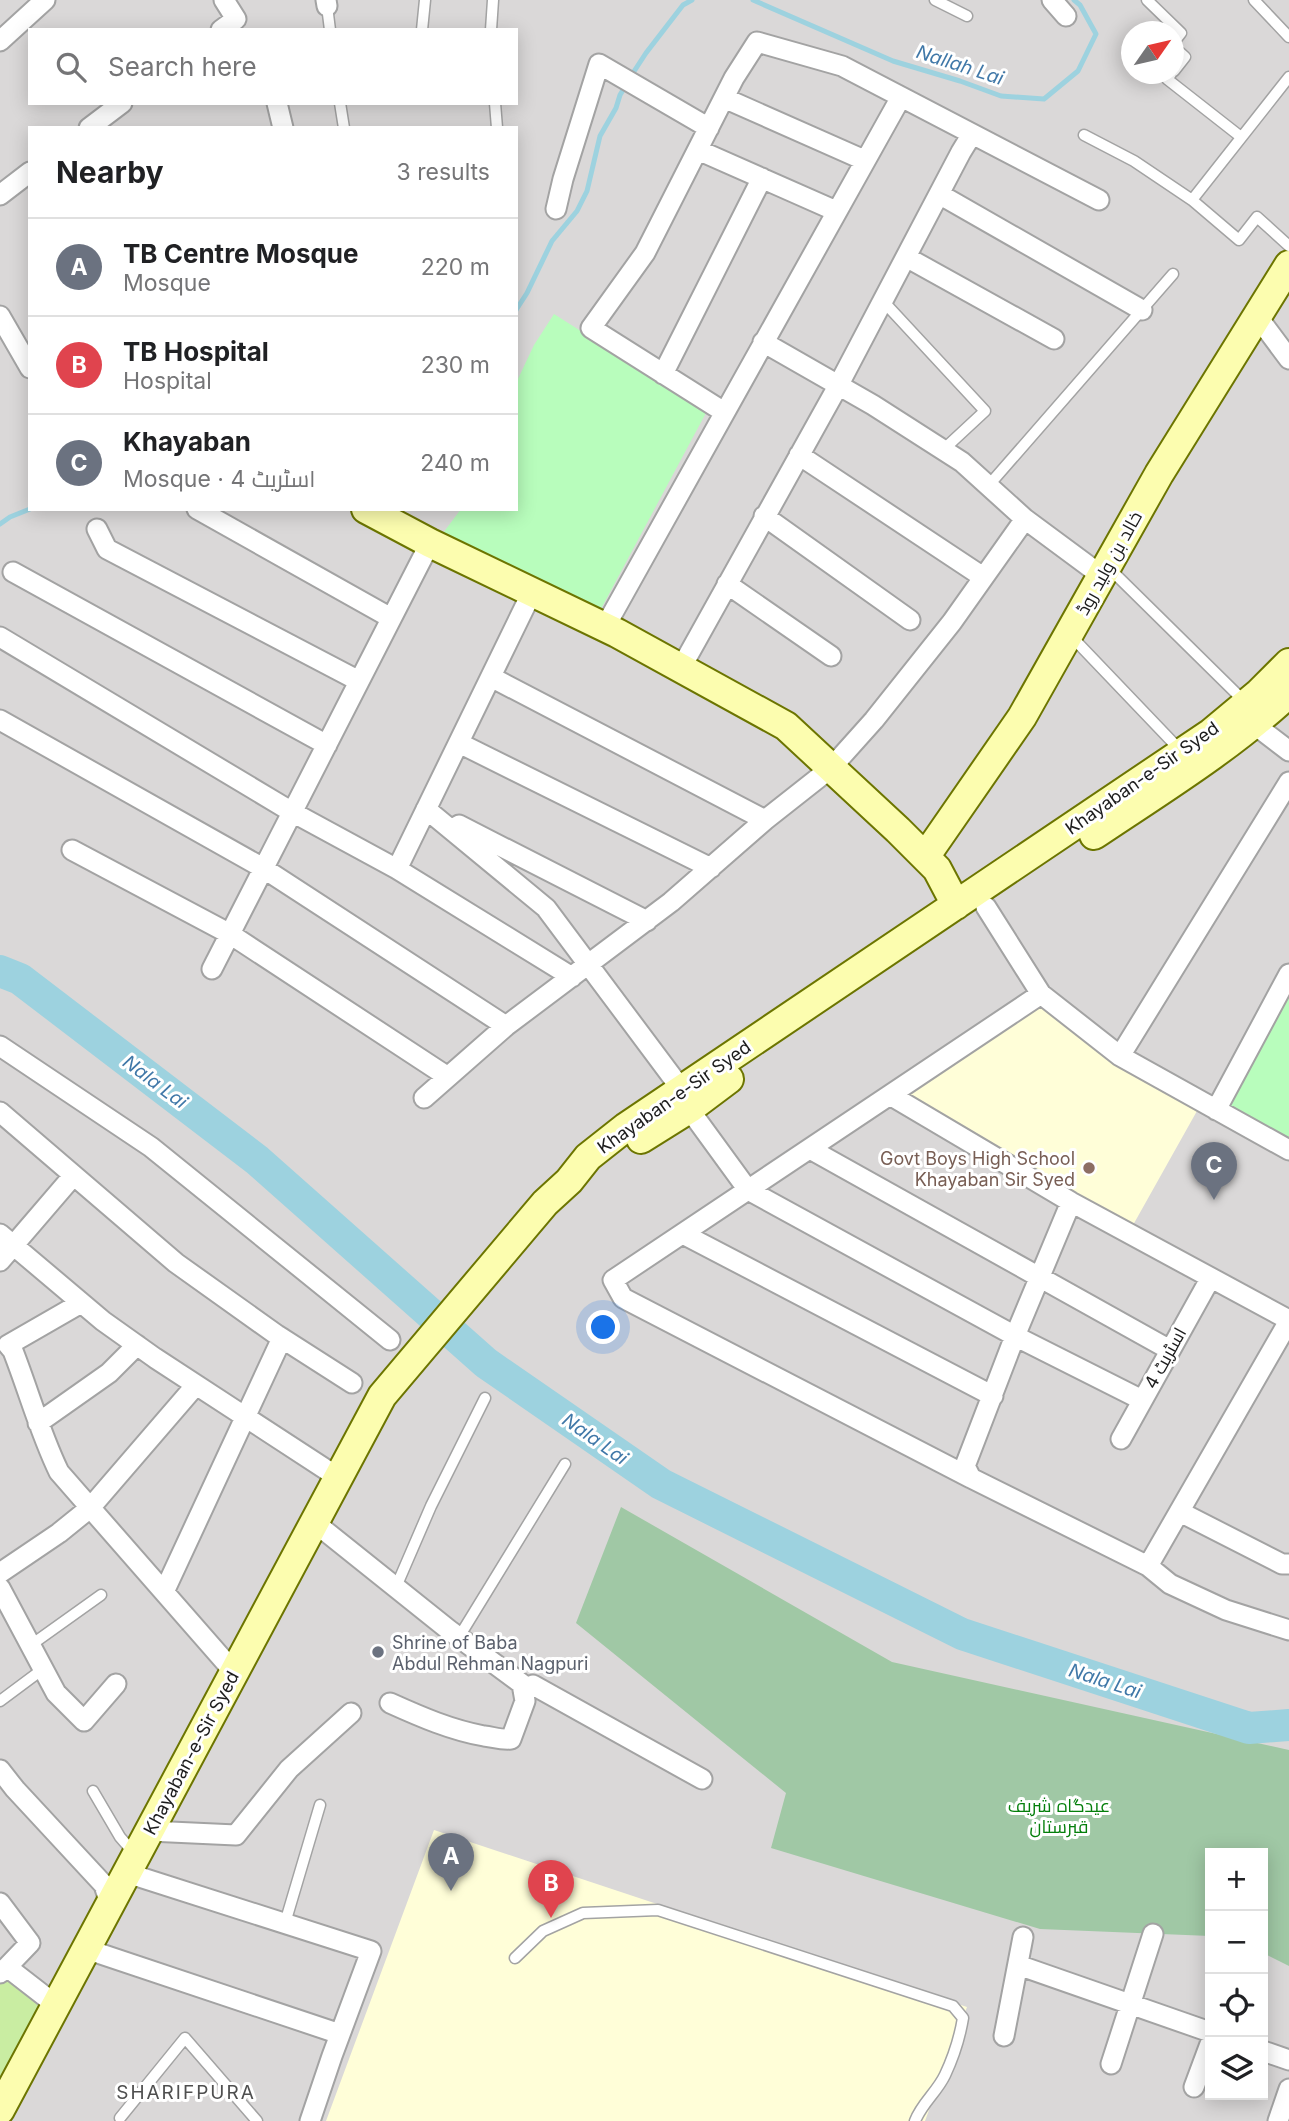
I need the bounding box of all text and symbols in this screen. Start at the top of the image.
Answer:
north arrow [1121,21,1184,84]
search box [28,28,518,105]
water label: Nallah Lai [913,40,1007,90]
icon: search [52,48,90,86]
text: Search here [108,51,257,82]
text: Nearby [56,154,164,190]
text: 3 results [397,158,490,186]
text: TB Centre Mosque [123,238,359,269]
text: A [70,253,88,281]
text: 220 m [421,253,490,281]
text: Mosque [123,269,211,297]
text: TB Hospital [123,336,269,367]
text: B [71,351,87,379]
text: 230 m [421,351,490,379]
text: Hospital [123,367,212,395]
text: Khayaban [123,426,251,457]
text: C [70,449,88,477]
text: 240 m [420,449,490,477]
text: Mosque · اسٹریٹ 4 [123,465,316,493]
street label: خالد بن ولید روڈ [1072,507,1147,619]
street label: Khayaban-e-Sir Syed [1061,717,1223,839]
street label: Khayaban-e-Sir Syed [593,1036,755,1158]
water label: Nala Lai [118,1050,192,1114]
pin: C [1191,1142,1237,1200]
place label: Govt Boys High School Khayaban Sir Syed [880,1148,1075,1190]
marker: Govt Boys High School Khayaban Sir Syed [1081,1160,1097,1176]
your location [586,1310,620,1344]
street label: اسٹریٹ 4 [1140,1324,1191,1393]
water label: Nala Lai [558,1408,632,1470]
place label: Shrine of Baba Abdul Rehman Nagpuri [392,1632,588,1674]
marker: Shrine of Baba Abdul Rehman Nagpuri [370,1644,386,1660]
water label: Nala Lai [1066,1659,1144,1704]
street label: Khayaban-e-Sir Syed [139,1668,243,1838]
park label: عیدگاہ شریف قبرستان [1008,1795,1110,1838]
pin: A [428,1833,474,1891]
map controls [1205,1848,1268,2100]
button: + [1205,1848,1268,1911]
pin: B [528,1860,574,1918]
button: − [1205,1911,1268,1974]
button: locate [1205,1974,1268,2037]
button: layers [1205,2037,1268,2100]
district label: SHARIFPURA [116,2081,256,2104]

